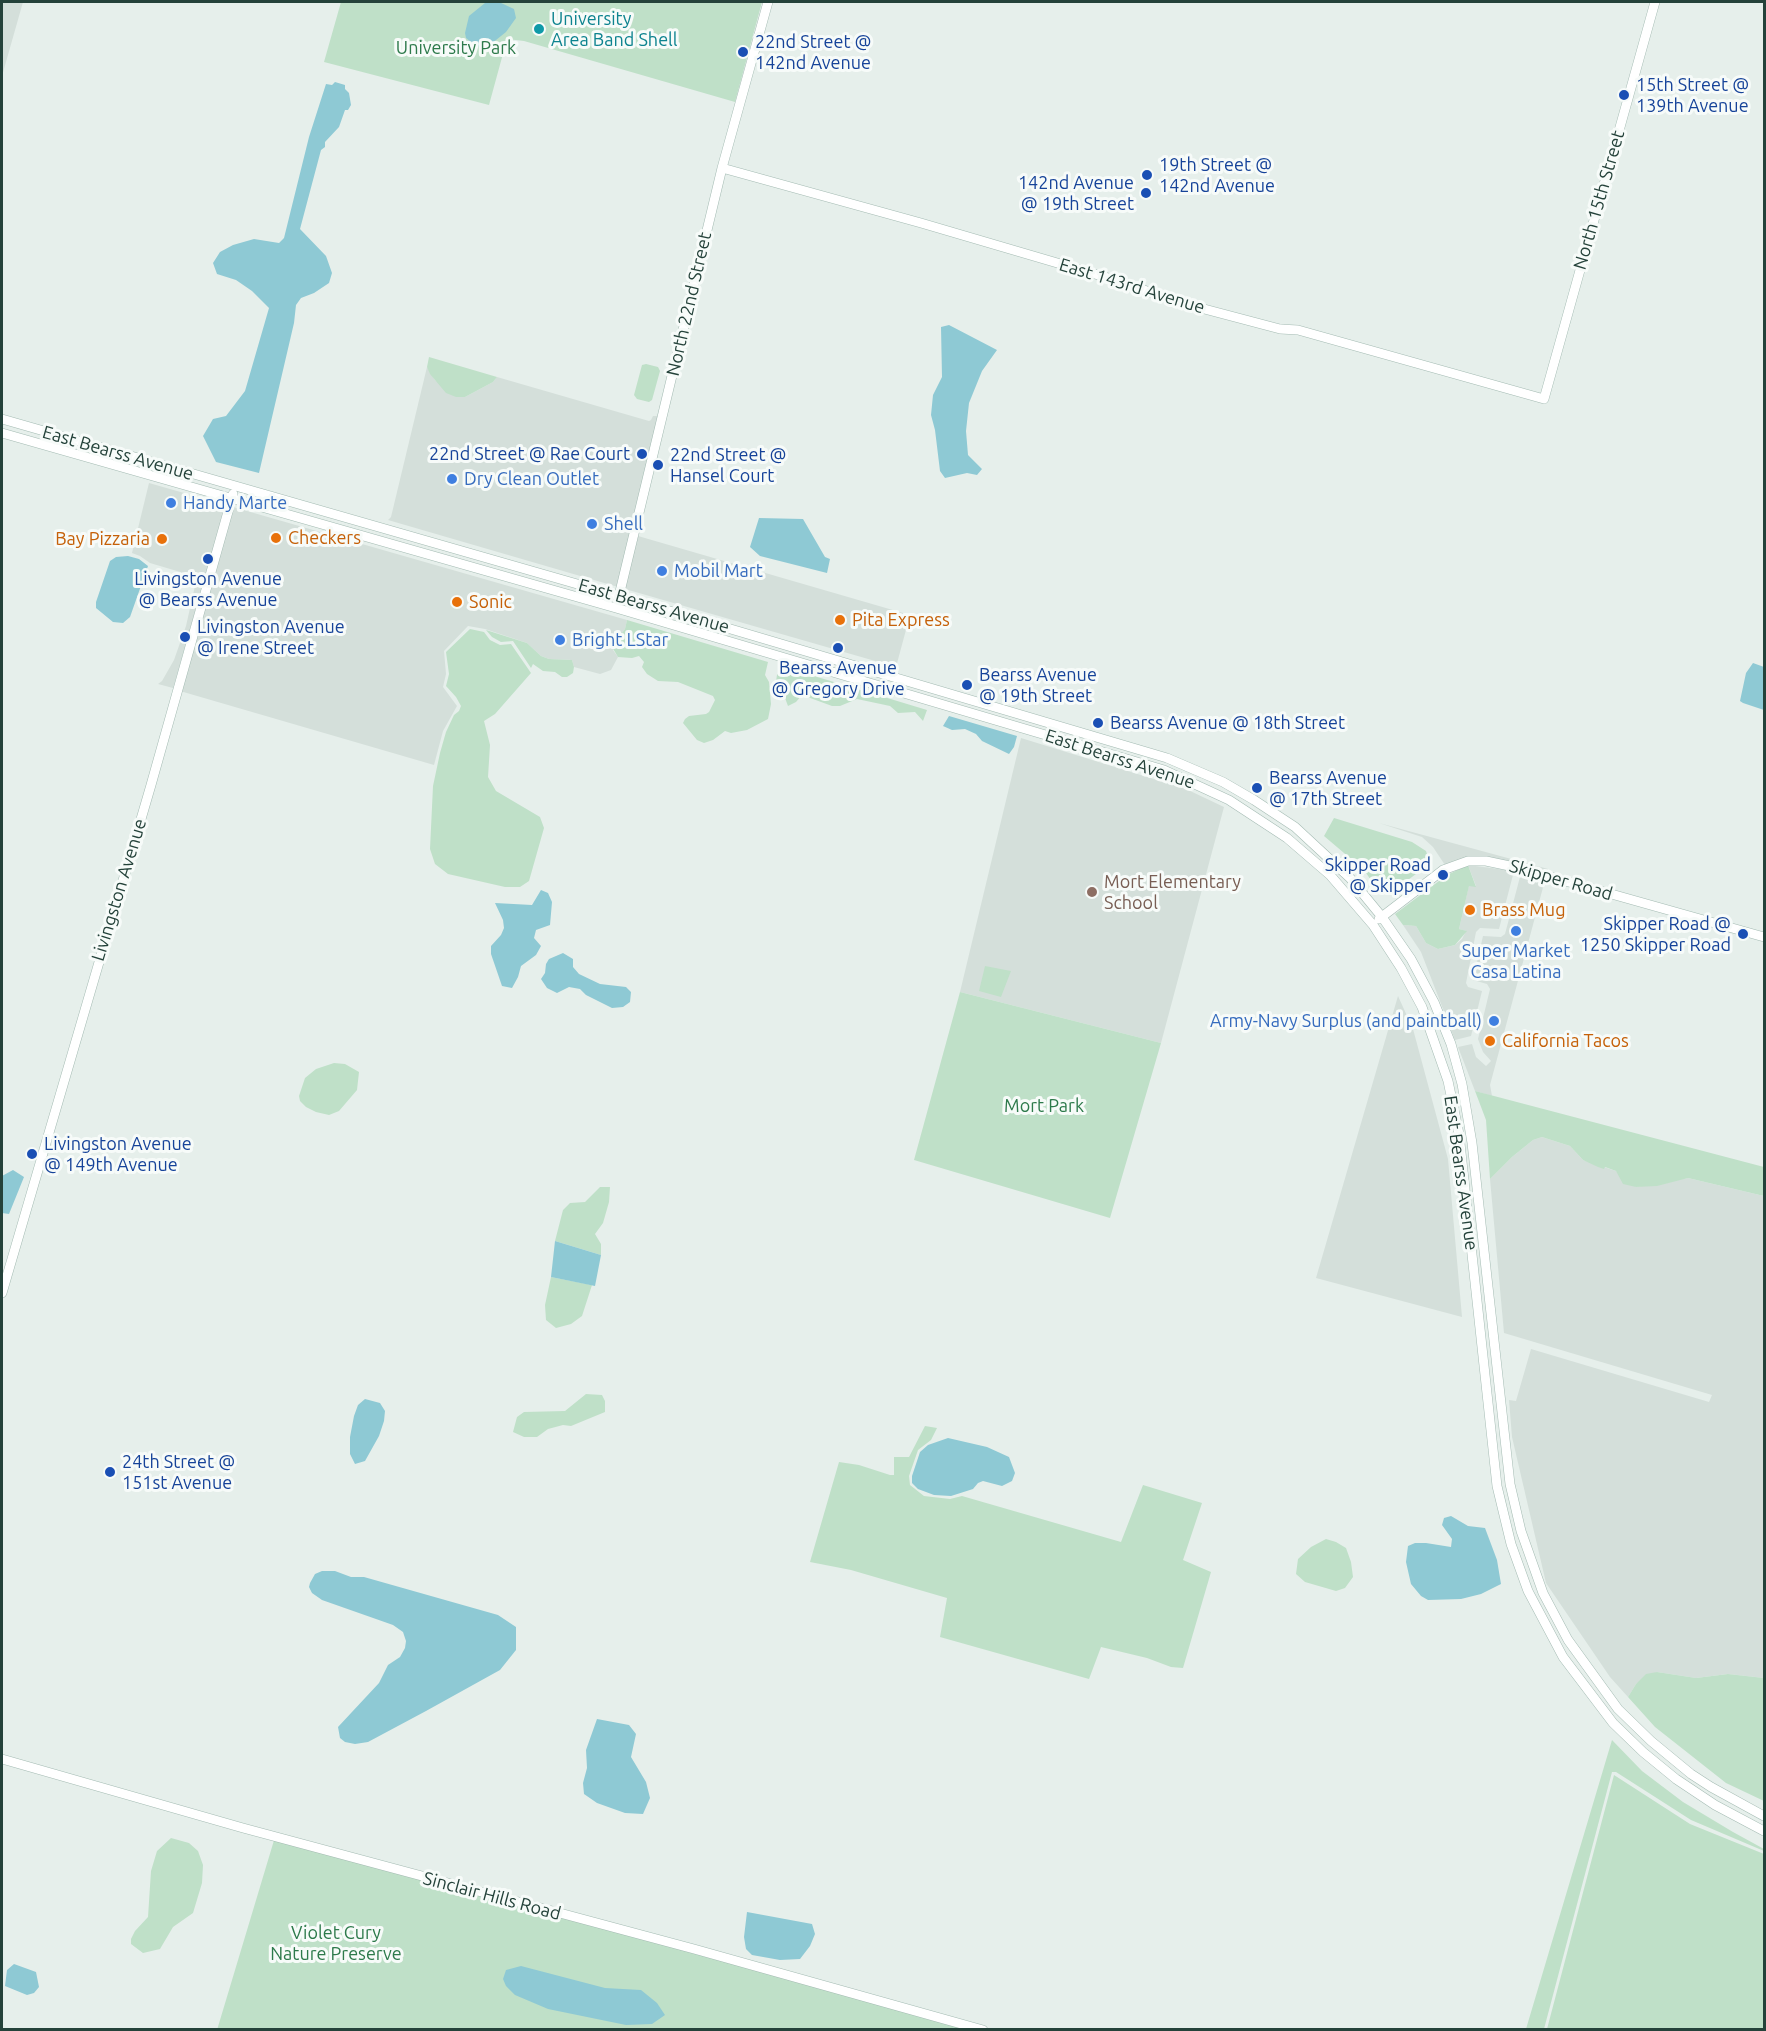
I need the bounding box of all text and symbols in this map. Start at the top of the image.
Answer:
place label: University Area Band Shell [551,8,678,50]
marker: University Area Band Shell [532,22,546,36]
place label: 22nd Street @ 142nd Avenue [755,31,872,74]
park label: University Park [396,37,516,59]
marker: 22nd Street @ 142nd Avenue [736,45,750,59]
place label: 15th Street @ 139th Avenue [1636,74,1749,116]
marker: 15th Street @ 139th Avenue [1617,88,1631,102]
street label: North 15th Street [1569,128,1629,272]
place label: 19th Street @ 142nd Avenue [1159,154,1275,196]
marker: 19th Street @ 142nd Avenue [1140,168,1154,182]
place label: 142nd Avenue @ 19th Street [1018,172,1134,214]
marker: 142nd Avenue @ 19th Street [1139,186,1153,200]
street label: North 22nd Street [662,230,716,378]
street label: East 143rd Avenue [1057,254,1207,318]
street label: East Bearss Avenue [40,421,196,485]
place label: 22nd Street @ Rae Court [429,443,630,465]
place label: 22nd Street @ Hansel Court [670,444,787,486]
marker: 22nd Street @ Rae Court [635,447,649,461]
marker: 22nd Street @ Hansel Court [651,458,665,472]
place label: Dry Clean Outlet [464,468,599,490]
marker: Dry Clean Outlet [445,472,459,486]
place label: Handy Marte [183,492,287,514]
marker: Handy Marte [164,496,178,510]
place label: Shell [604,513,643,535]
marker: Shell [585,517,599,531]
place label: Checkers [288,527,361,549]
place label: Bay Pizzaria [55,528,150,550]
marker: Checkers [269,531,283,545]
marker: Bay Pizzaria [155,532,169,546]
marker: Livingston Avenue @ Bearss Avenue [201,552,215,566]
place label: Mobil Mart [674,560,763,582]
marker: Mobil Mart [655,564,669,578]
place label: Livingston Avenue @ Bearss Avenue [134,568,282,610]
street label: East Bearss Avenue [576,574,732,638]
place label: Sonic [469,591,512,613]
marker: Sonic [450,595,464,609]
place label: Pita Express [852,609,950,631]
marker: Pita Express [833,613,847,627]
place label: Livingston Avenue @ Irene Street [197,616,345,658]
place label: Bright LStar [572,629,668,651]
marker: Livingston Avenue @ Irene Street [178,630,192,644]
marker: Bright LStar [553,633,567,647]
marker: Bearss Avenue @ Gregory Drive [831,641,845,655]
place label: Bearss Avenue @ Gregory Drive [771,657,905,700]
place label: Bearss Avenue @ 19th Street [979,664,1097,706]
marker: Bearss Avenue @ 19th Street [960,678,974,692]
place label: Bearss Avenue @ 18th Street [1110,712,1345,734]
marker: Bearss Avenue @ 18th Street [1091,716,1105,730]
street label: East Bearss Avenue [1042,725,1198,793]
place label: Bearss Avenue @ 17th Street [1269,767,1387,810]
marker: Bearss Avenue @ 17th Street [1250,781,1264,795]
street label: Livingston Avenue [87,816,151,964]
place label: Skipper Road @ Skipper [1325,854,1431,896]
street label: Skipper Road [1507,855,1615,905]
marker: Skipper Road @ Skipper [1436,868,1450,882]
place label: Mort Elementary School [1104,871,1241,914]
marker: Mort Elementary School [1085,885,1099,899]
place label: Brass Mug [1482,899,1566,921]
marker: Brass Mug [1463,903,1477,917]
place label: Skipper Road @ 1250 Skipper Road [1580,913,1731,956]
marker: Super Market Casa Latina [1509,924,1523,938]
marker: Skipper Road @ 1250 Skipper Road [1736,927,1750,941]
place label: Super Market Casa Latina [1462,940,1570,982]
place label: Army-Navy Surplus (and paintball) [1210,1010,1482,1032]
marker: Army-Navy Surplus (and paintball) [1487,1014,1501,1028]
place label: California Tacos [1502,1030,1629,1052]
marker: California Tacos [1483,1034,1497,1048]
street label: East Bearss Avenue [1439,1094,1483,1252]
park label: Mort Park [1004,1095,1084,1117]
place label: Livingston Avenue @ 149th Avenue [44,1133,192,1176]
marker: Livingston Avenue @ 149th Avenue [25,1147,39,1161]
place label: 24th Street @ 151st Avenue [122,1451,235,1494]
marker: 24th Street @ 151st Avenue [103,1465,117,1479]
street label: Sinclair Hills Road [421,1867,563,1925]
park label: Violet Cury Nature Preserve [270,1922,402,1964]

